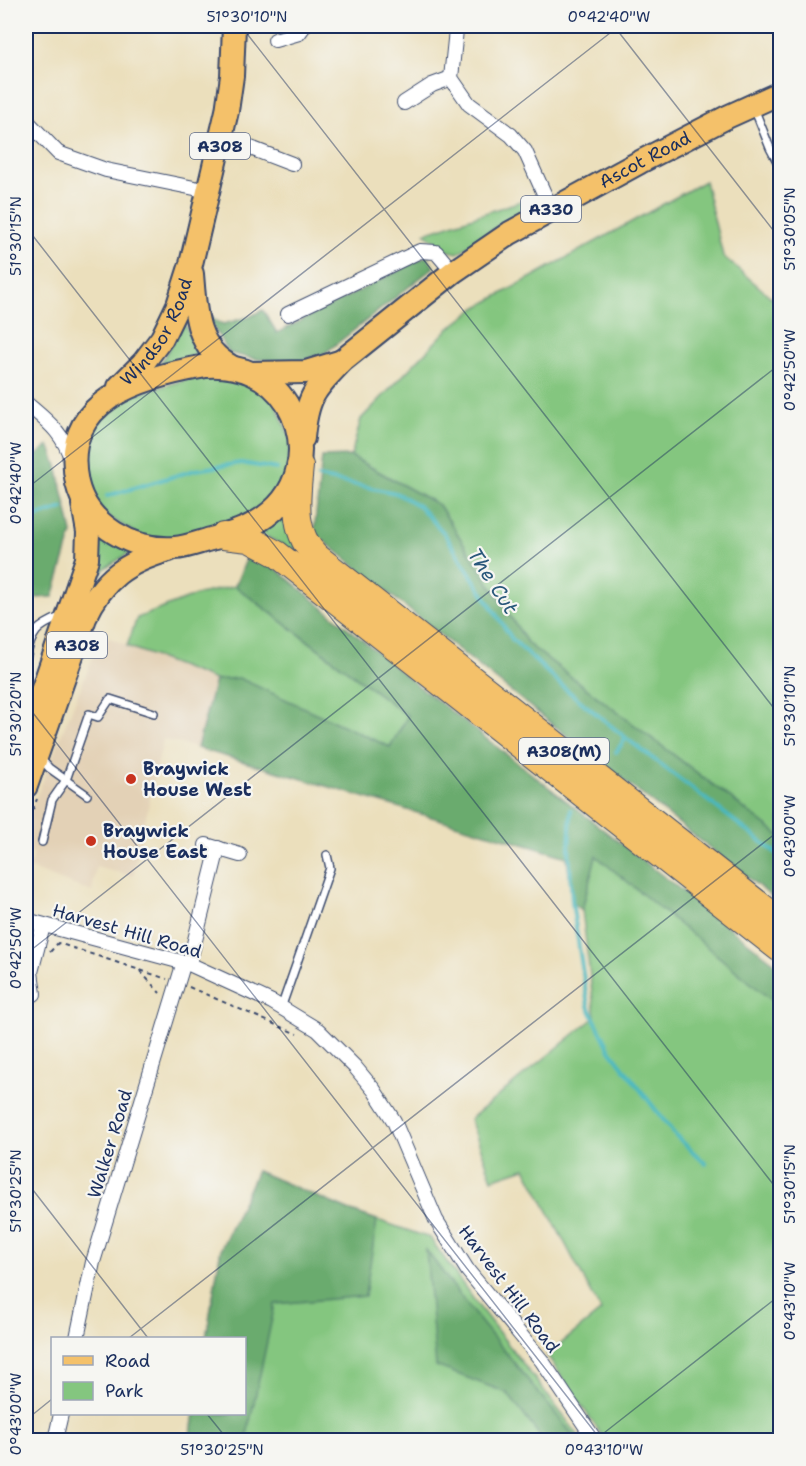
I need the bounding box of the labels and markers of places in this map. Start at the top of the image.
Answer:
place label: Braywick House West [143,757,252,802]
marker: Braywick House West [124,772,138,786]
place label: Braywick House East [103,819,208,864]
marker: Braywick House East [84,834,98,848]

